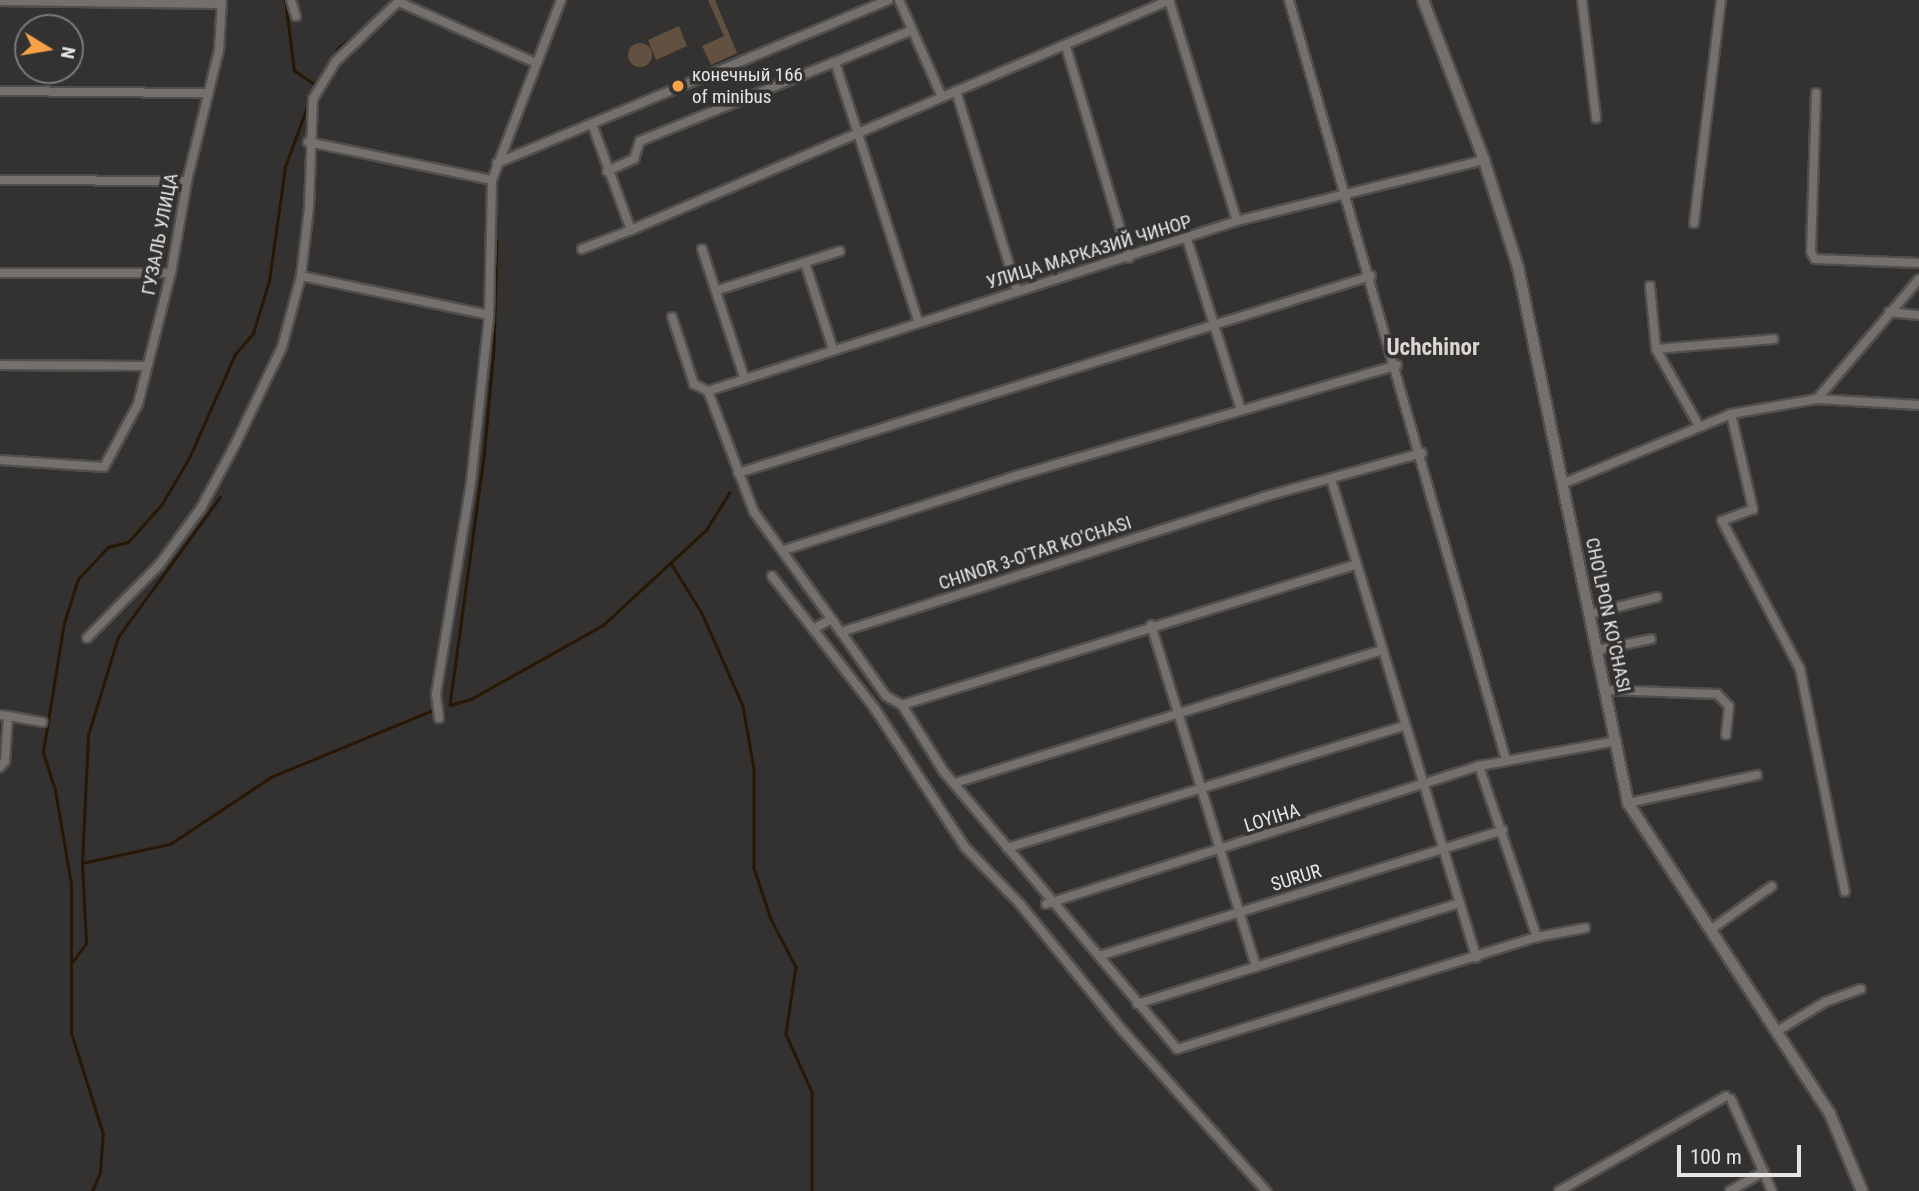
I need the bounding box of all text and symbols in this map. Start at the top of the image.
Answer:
north arrow [14,14,84,84]
text: N [56,45,81,61]
place label: конечный 166 of minibus [692,64,803,108]
marker: конечный 166 of minibus [670,78,686,94]
street label: ГУЗАЛЬ УЛИЦА [137,171,183,297]
street label: УЛИЦА МАРКАЗИЙ ЧИНОР [984,210,1194,294]
district label: Uchchinor [1386,334,1480,362]
street label: CHINOR 3-O'TAR KO'CHASI [936,511,1134,595]
street label: CHO'LPON KO'CHASI [1580,536,1636,694]
street label: LOYIHA [1241,799,1303,837]
street label: SURUR [1268,860,1324,896]
scale bar [1681,1132,1805,1176]
text: 100 m [1690,1145,1742,1169]

